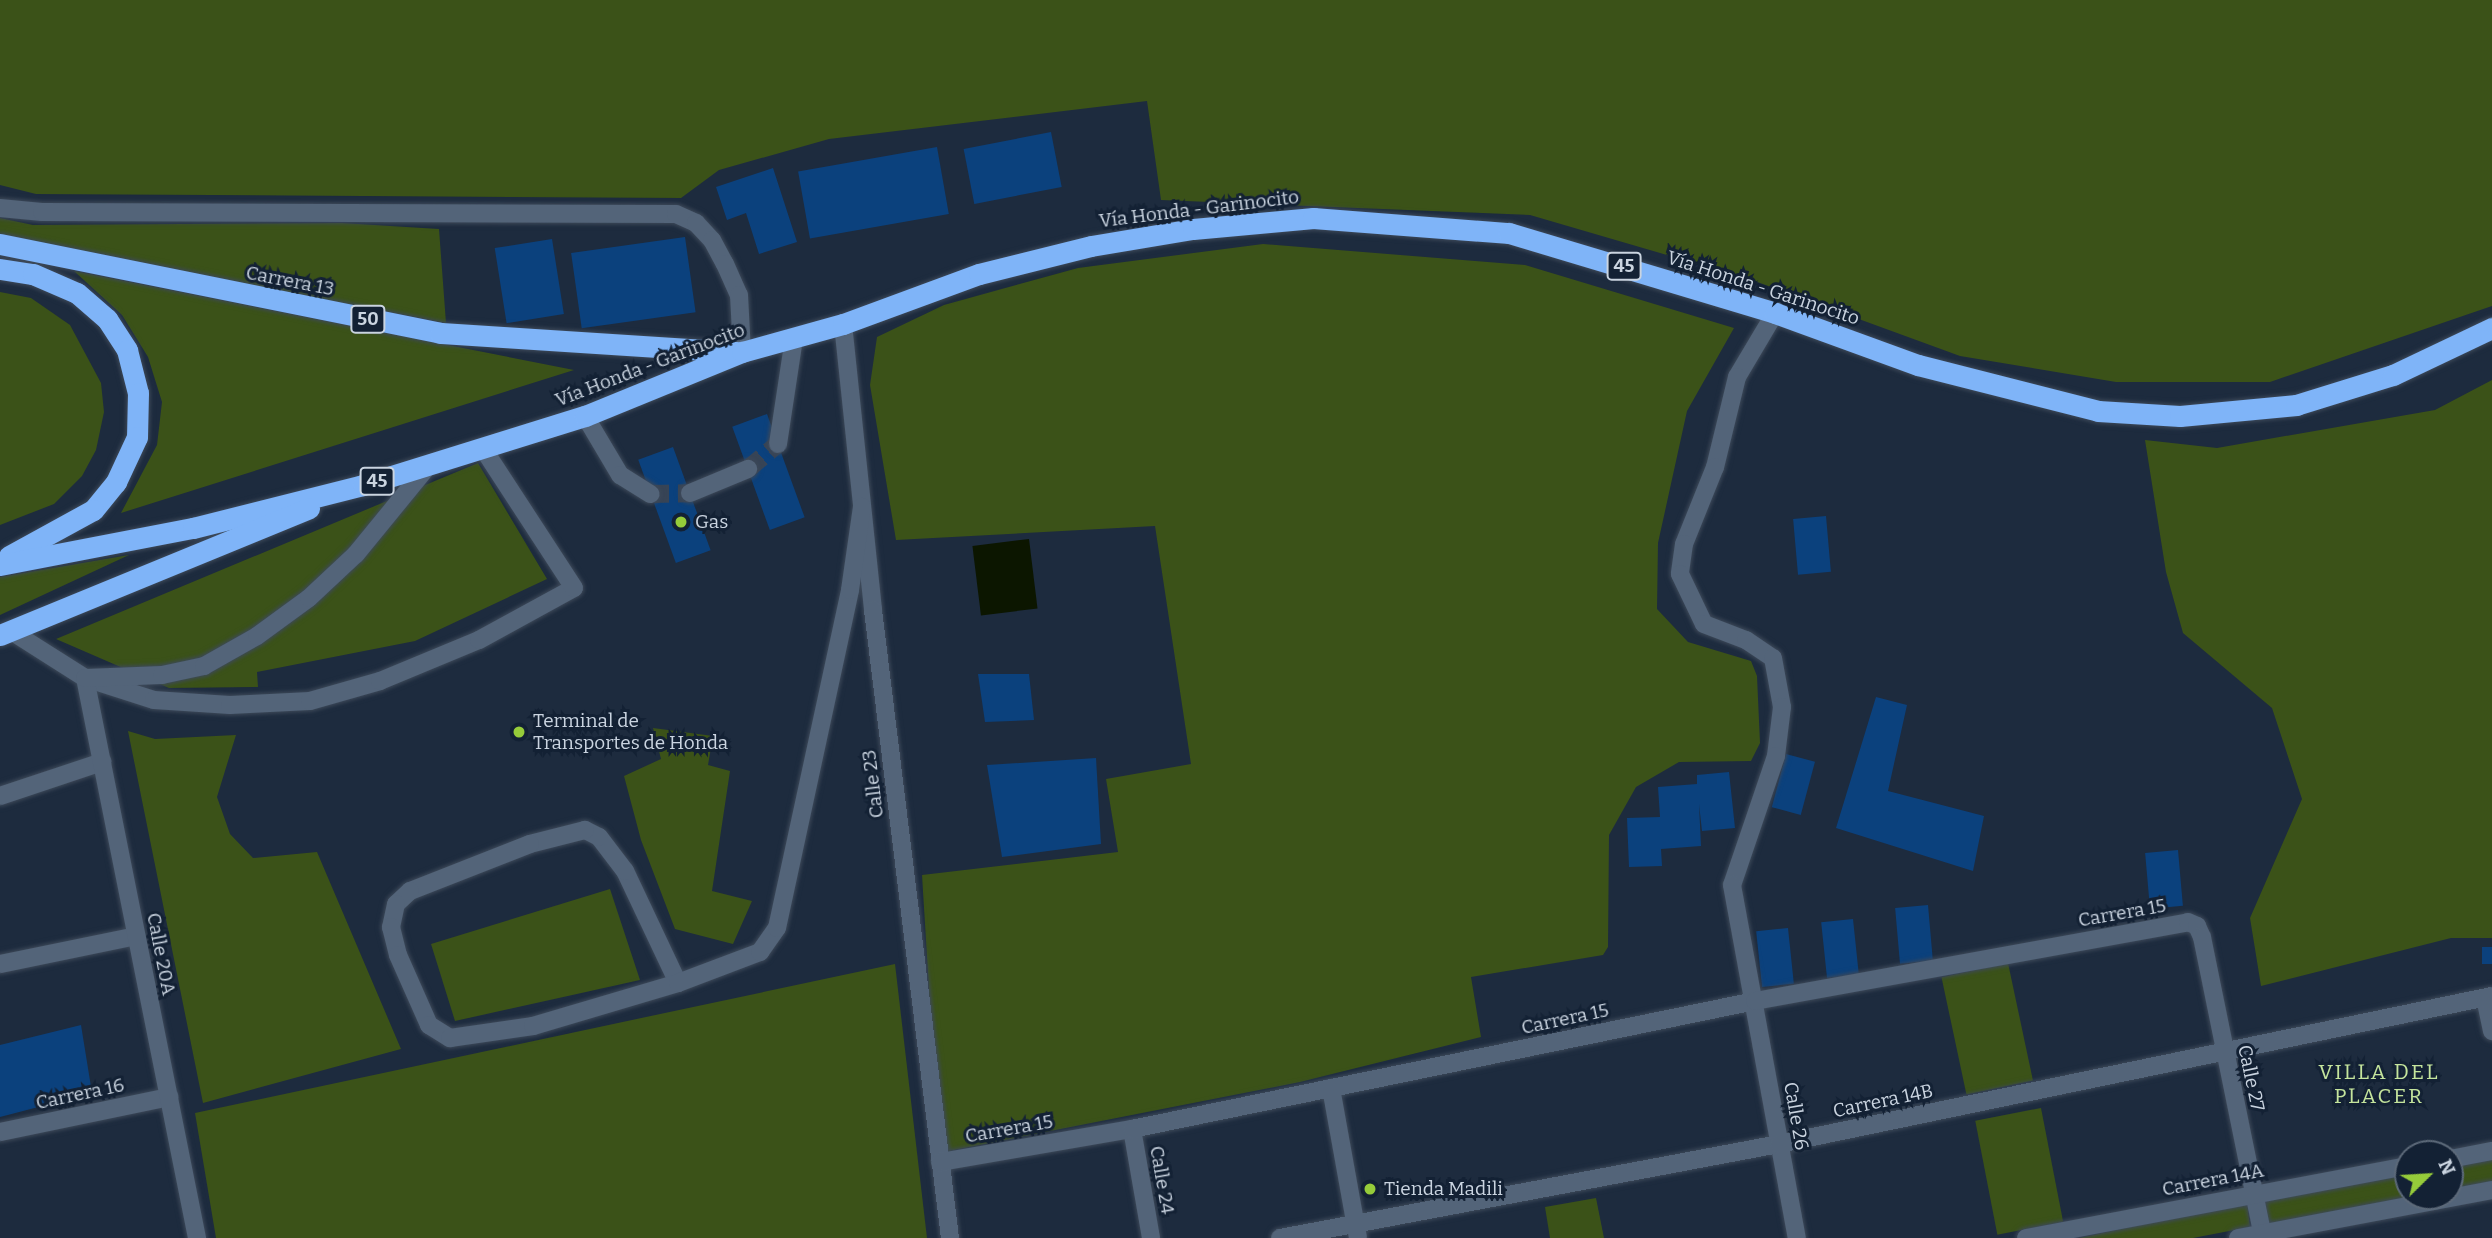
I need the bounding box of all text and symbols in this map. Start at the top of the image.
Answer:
street label: Vía Honda - Garinocito [1098,185,1300,233]
street label: Vía Honda - Garinocito [1664,246,1862,330]
road number: 45 [1606,252,1642,280]
street label: Carrera 13 [244,261,336,301]
road number: 50 [349,304,387,334]
street label: Vía Honda - Garinocito [552,318,748,412]
road number: 45 [360,466,394,495]
place label: Gas [695,511,728,533]
marker: Gas [673,514,689,530]
place label: Terminal de Transportes de Honda [533,710,728,754]
marker: Terminal de Transportes de Honda [511,724,527,740]
street label: Calle 23 [858,749,888,819]
street label: Carrera 15 [2076,894,2168,932]
street label: Calle 20A [142,911,180,997]
street label: Carrera 15 [1519,999,1611,1039]
street label: Calle 27 [2233,1043,2269,1113]
district label: VILLA DEL PLACER [2320,1059,2438,1109]
street label: Carrera 16 [34,1074,126,1114]
street label: Carrera 14B [1831,1079,1935,1123]
street label: Calle 26 [1779,1080,1813,1152]
street label: Carrera 15 [963,1110,1055,1148]
north arrow [2394,1140,2464,1210]
street label: Calle 24 [1145,1144,1179,1216]
text: N [2433,1156,2460,1178]
street label: Carrera 14A [2160,1159,2266,1201]
place label: Tienda Madili [1384,1178,1503,1200]
marker: Tienda Madili [1362,1181,1378,1197]

